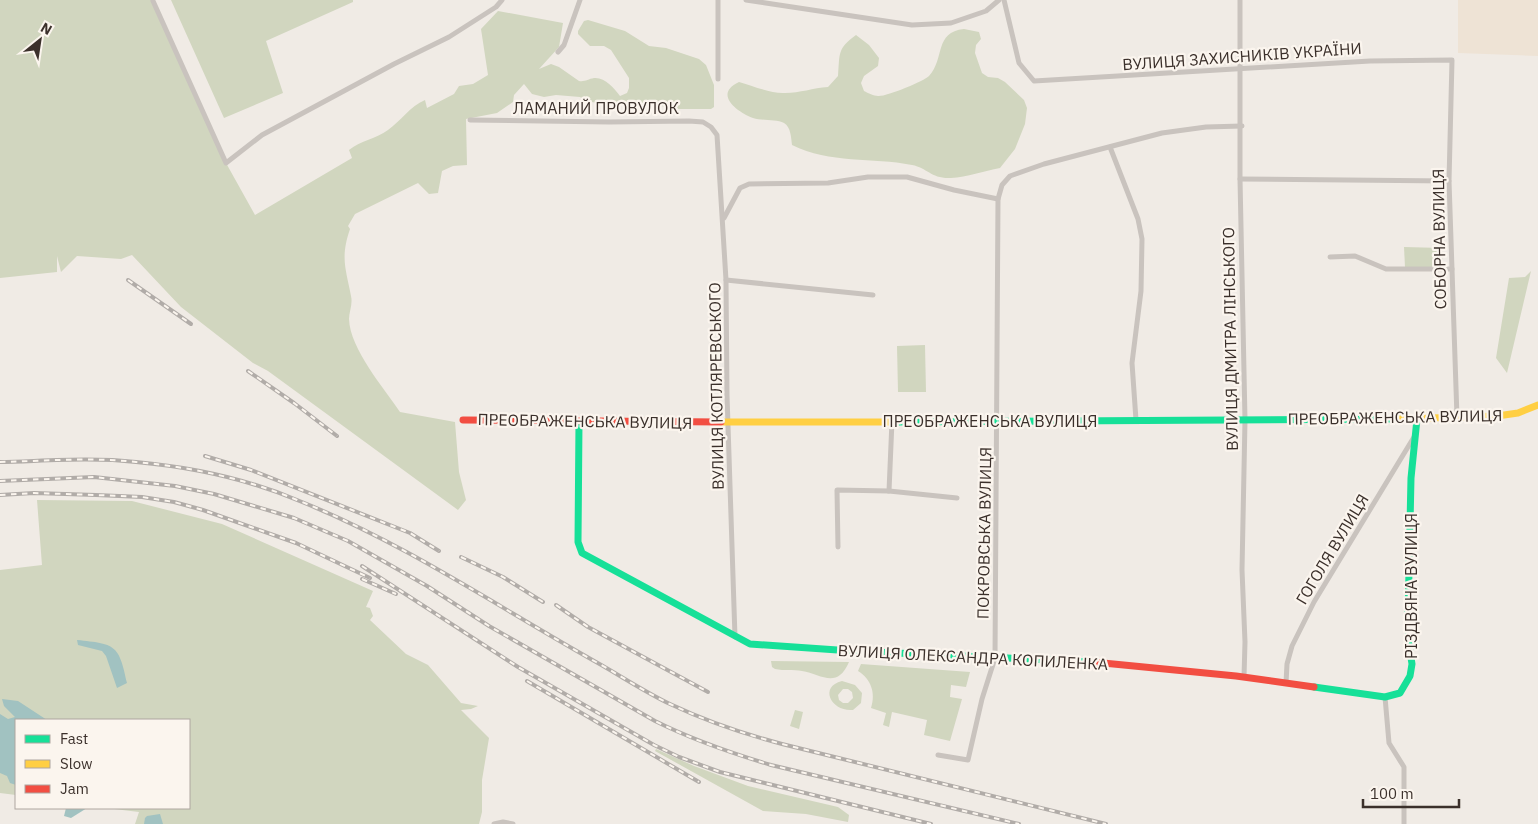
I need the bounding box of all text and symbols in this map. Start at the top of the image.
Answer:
north arrow [15,15,65,65]
text: N [38,18,55,39]
street label: ВУЛИЦЯ ЗАХИСНИКІВ УКРАЇНИ [1122,38,1362,74]
street label: ЛАМАНИЙ ПРОВУЛОК [513,98,679,118]
street label: СОБОРНА ВУЛИЦЯ [1428,169,1450,309]
street label: ВУЛИЦЯ ДМИТРА ЛІНСЬКОГО [1218,227,1242,451]
street label: ВУЛИЦЯ КОТЛЯРЕВСЬКОГО [704,282,728,490]
street label: ПРЕОБРАЖЕНСЬКА ВУЛИЦЯ [1287,405,1503,429]
street label: ПРЕОБРАЖЕНСЬКА ВУЛИЦЯ [477,409,693,433]
street label: ПРЕОБРАЖЕНСЬКА ВУЛИЦЯ [883,411,1097,431]
street label: ПОКРОВСЬКА ВУЛИЦЯ [972,447,996,619]
street label: ГОГОЛЯ ВУЛИЦЯ [1291,490,1373,608]
street label: РІЗДВЯНА ВУЛИЦЯ [1401,513,1421,659]
street label: ВУЛИЦЯ ОЛЕКСАНДРА КОПИЛЕНКА [837,640,1109,674]
legend [15,719,190,809]
text: Fast [60,729,88,748]
text: Slow [60,754,93,773]
scale bar [1363,776,1459,808]
text: Jam [60,779,89,798]
text: 100 m [1370,784,1414,803]

